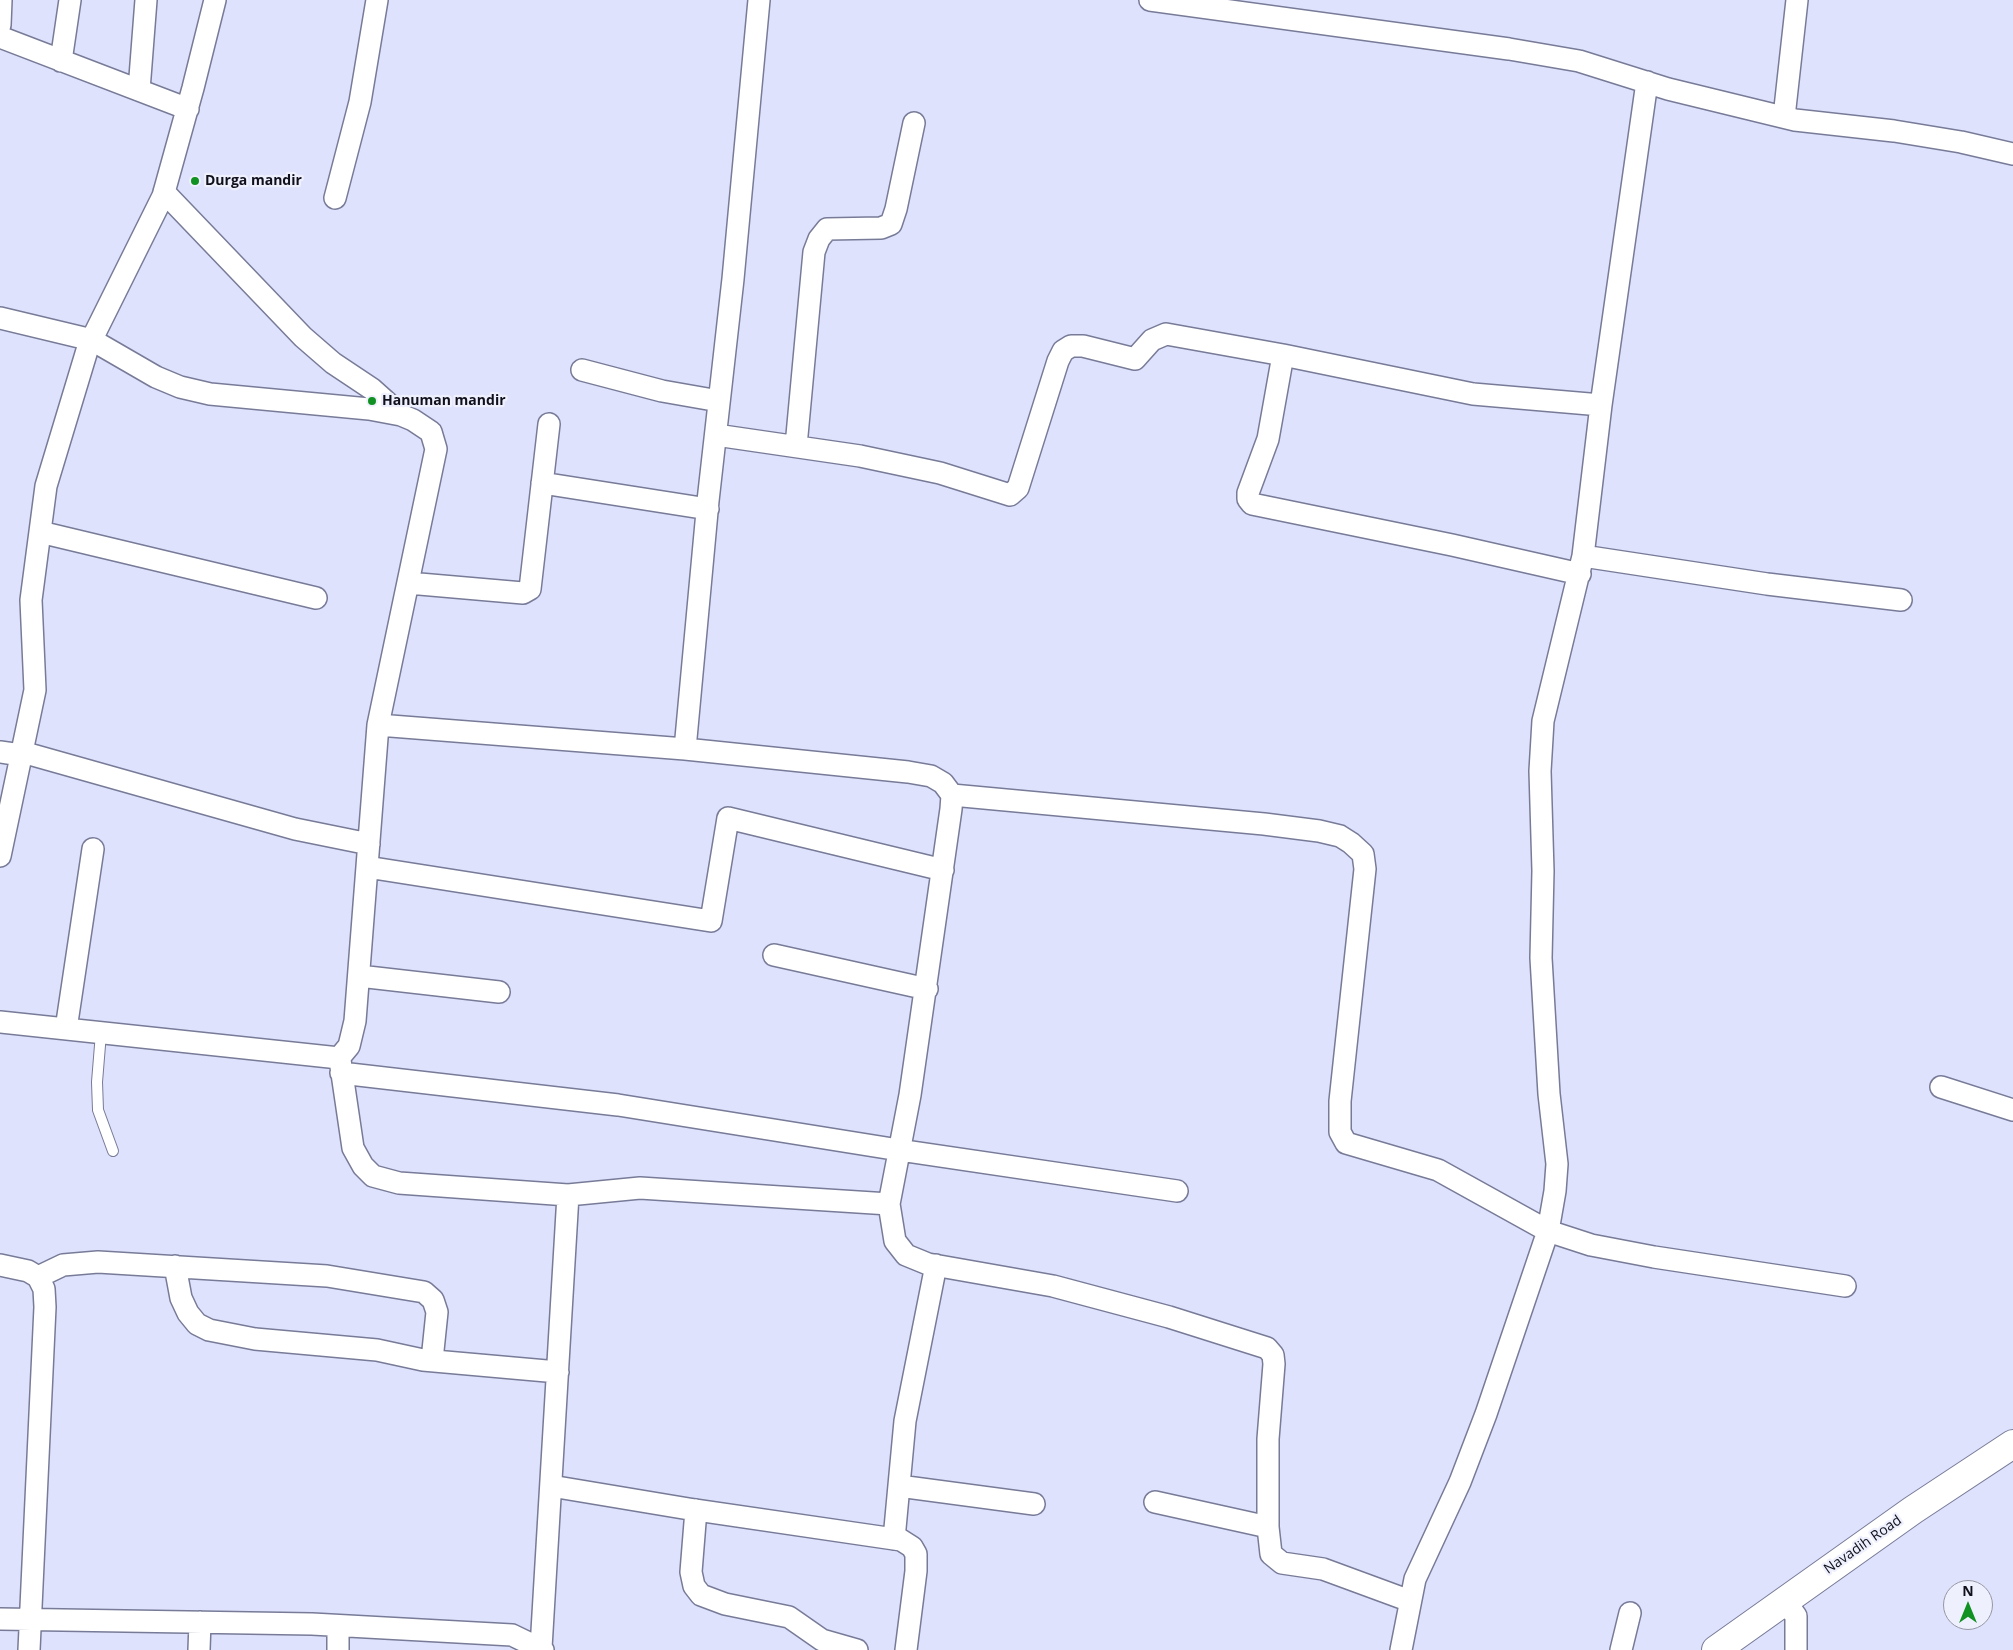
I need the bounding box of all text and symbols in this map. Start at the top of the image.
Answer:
place label: Durga mandir [205,173,302,189]
marker: Durga mandir [189,175,201,187]
place label: Hanuman mandir [382,393,506,409]
marker: Hanuman mandir [366,395,378,407]
street label: Navadih Road [1821,1512,1905,1578]
north arrow [1943,1580,1993,1630]
text: N [1962,1581,1974,1600]

